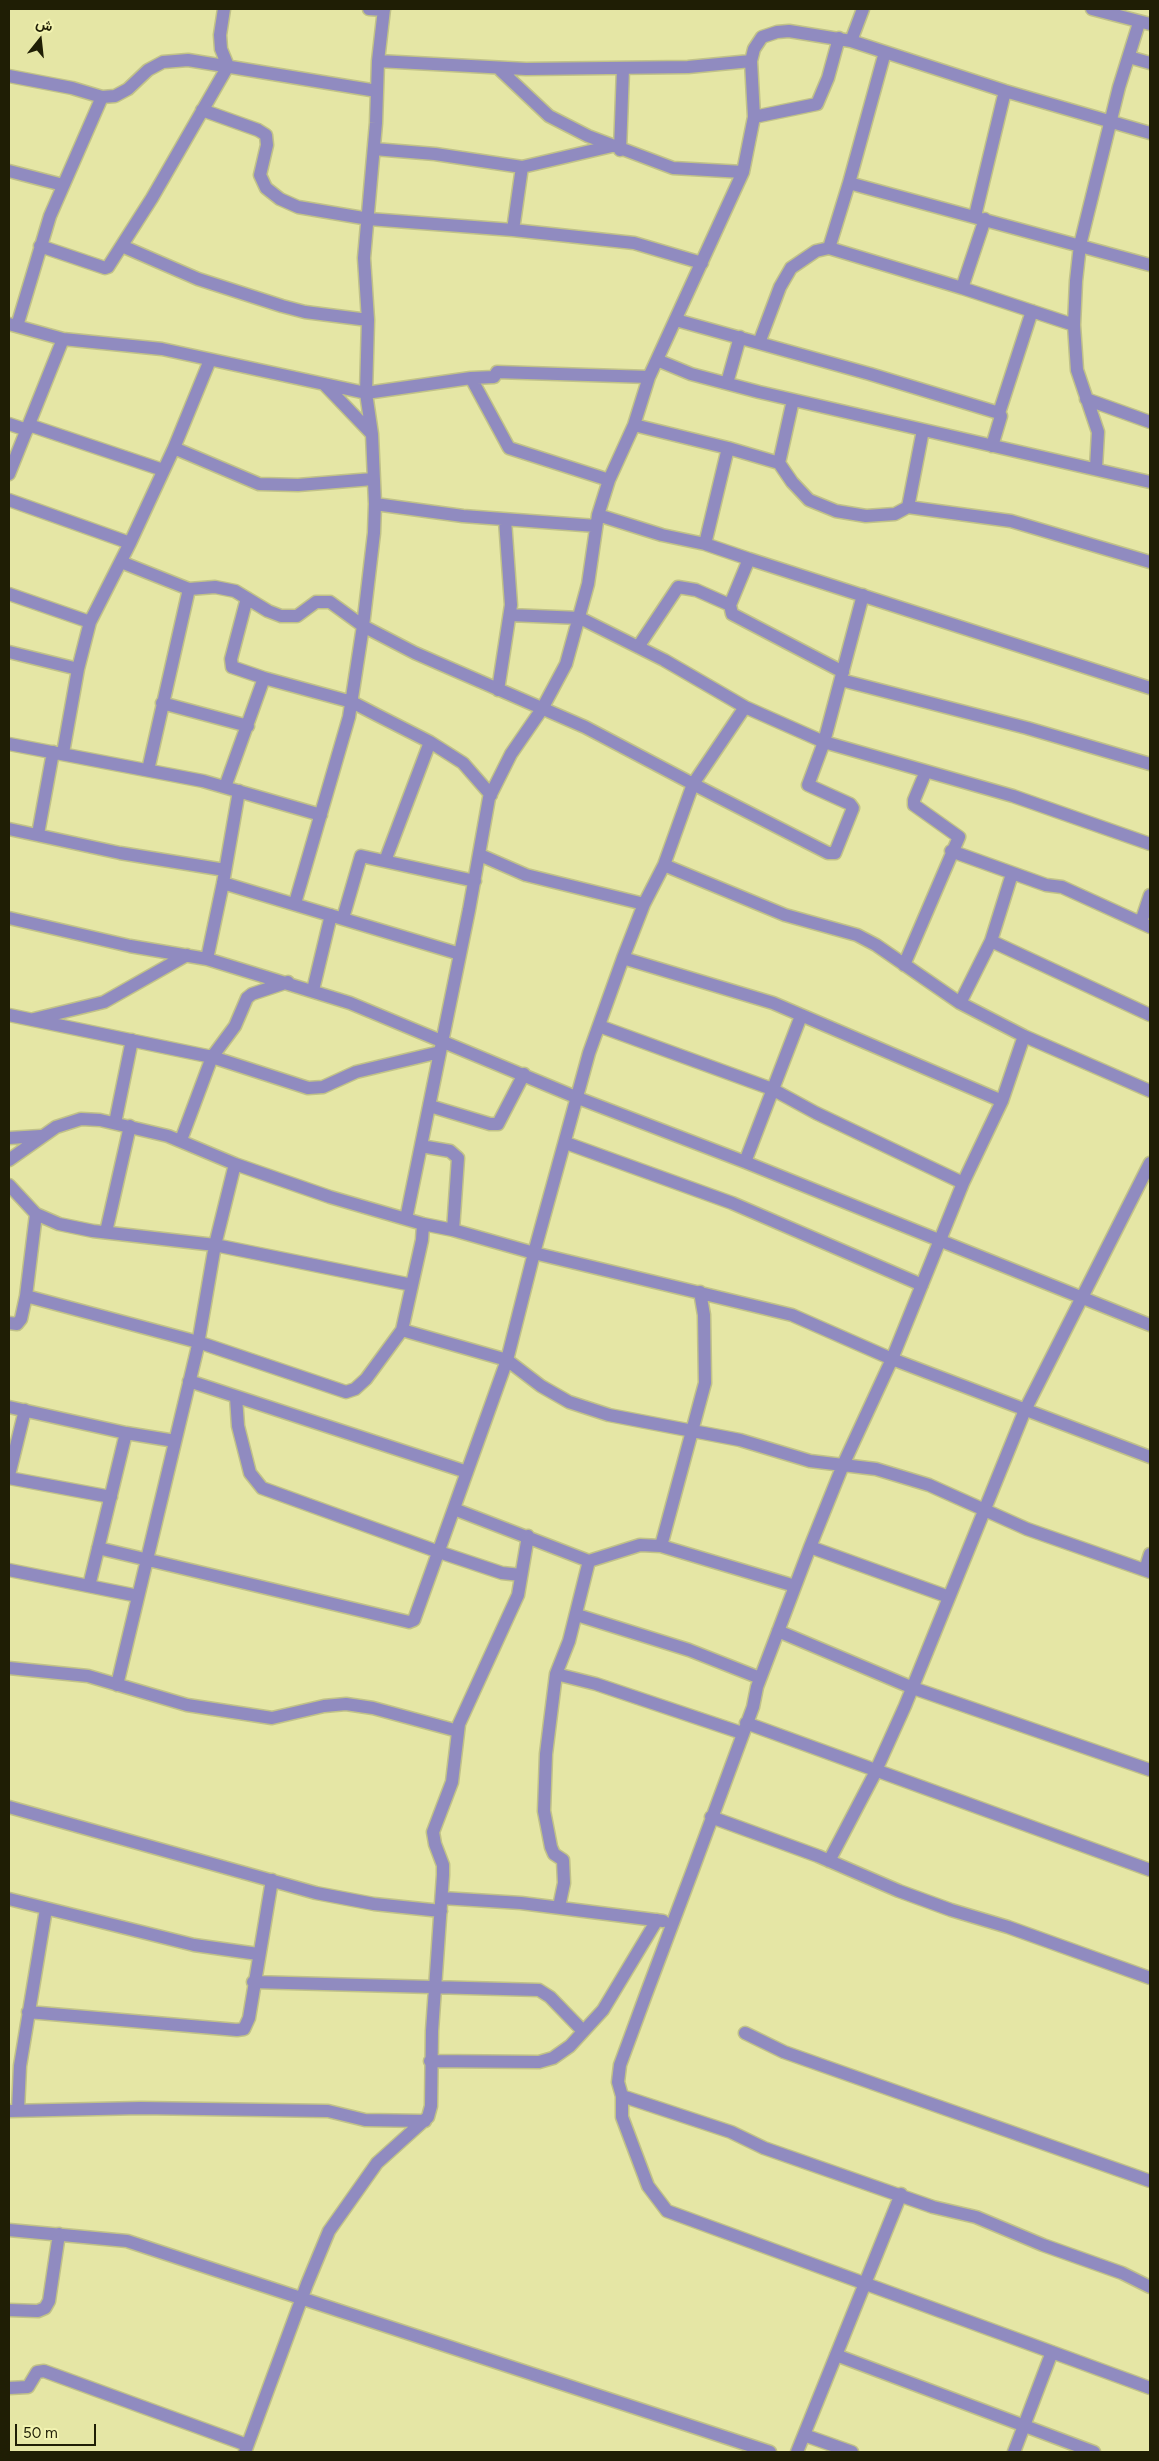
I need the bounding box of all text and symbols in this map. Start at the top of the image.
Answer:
north arrow [15,15,65,65]
text: ش [34,15,55,36]
scale bar [18,2414,99,2446]
text: 50 m [23,2424,58,2442]

